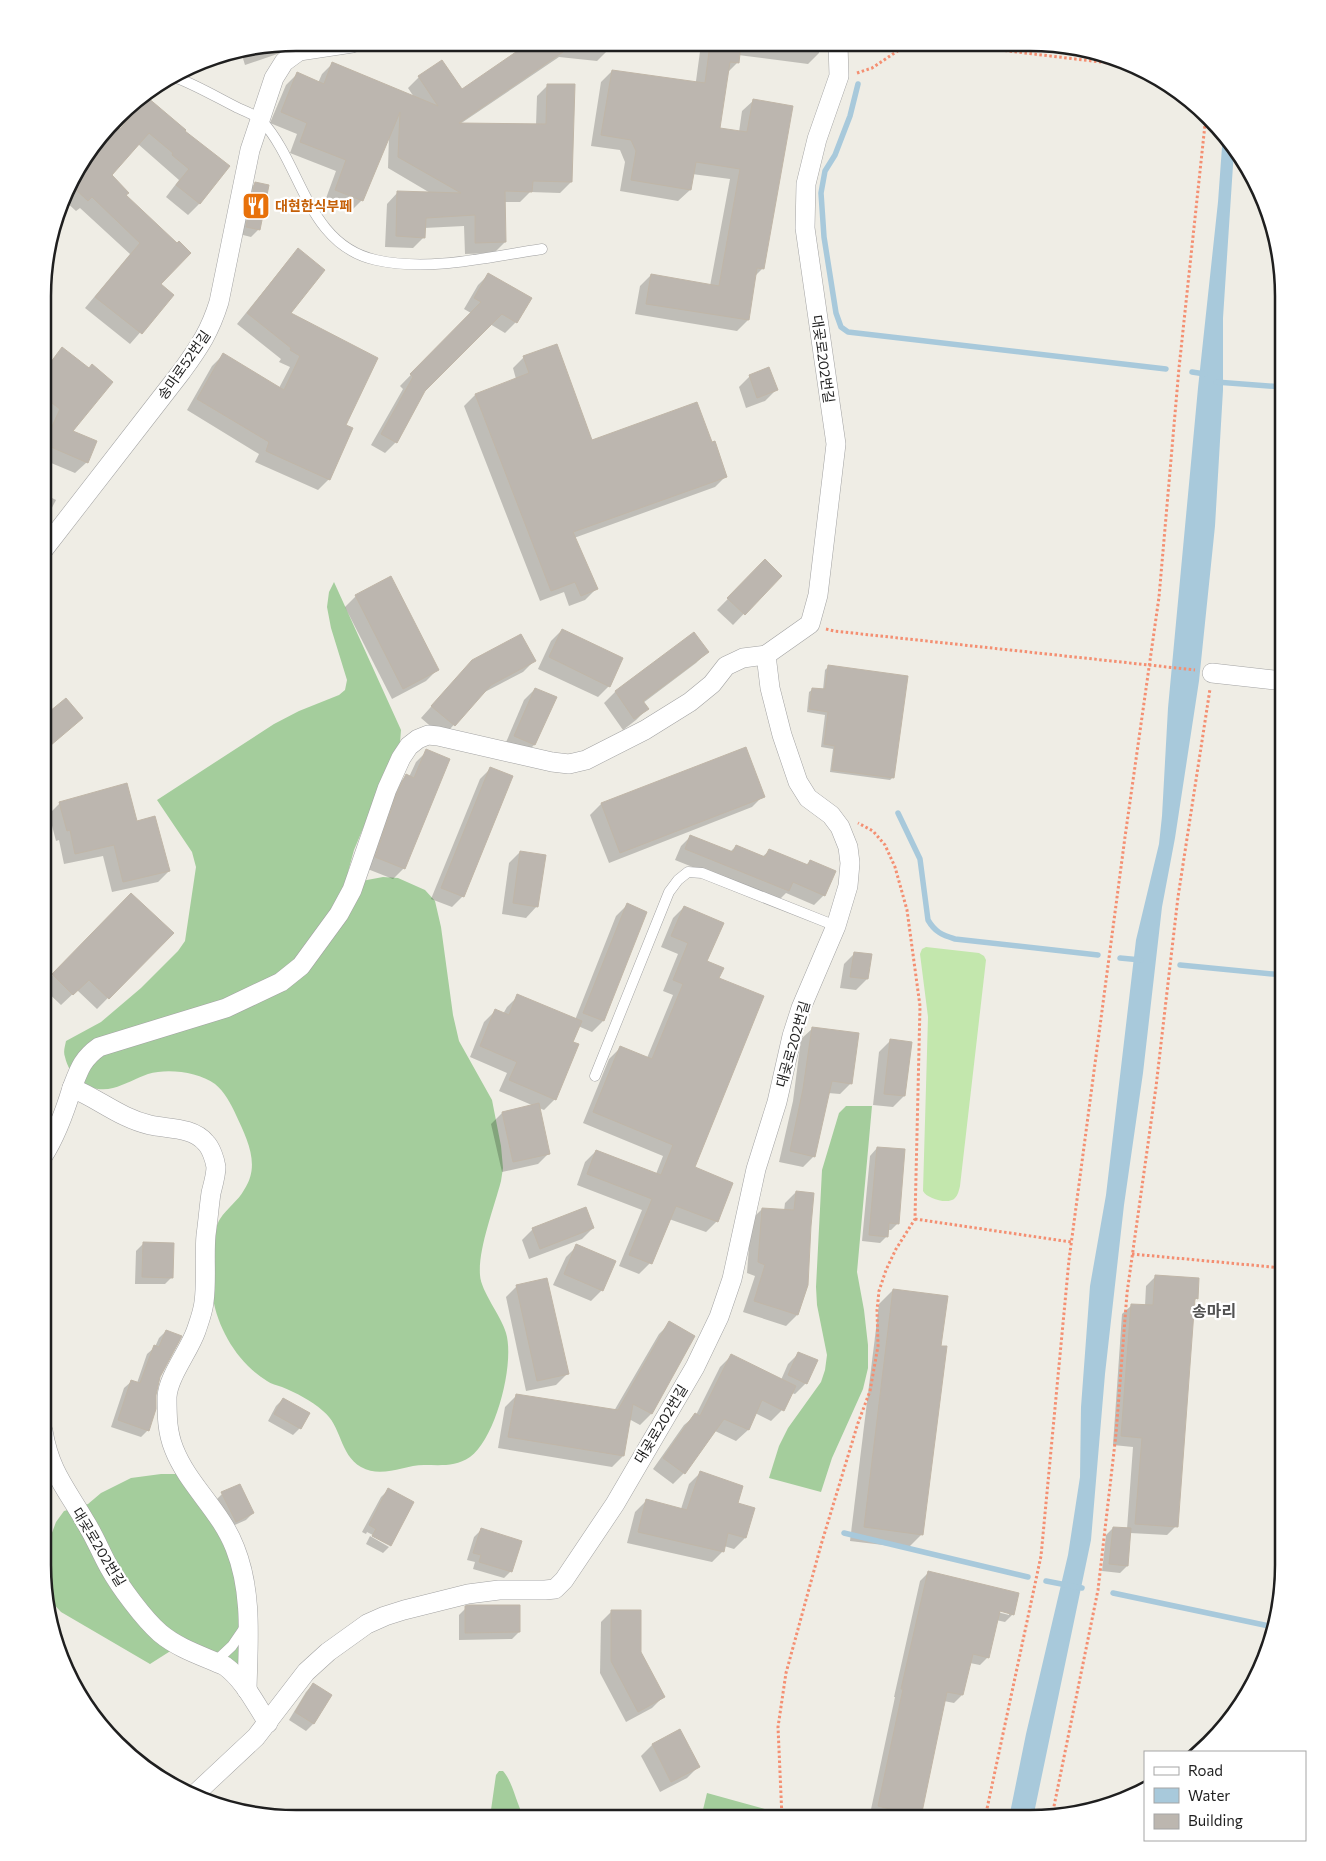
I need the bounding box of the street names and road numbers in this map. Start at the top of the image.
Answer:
street label: 대곶로202번길 [809,314,838,404]
street label: 송마로52번길 [154,327,214,402]
street label: 대곶로202번길 [772,999,813,1089]
street label: 대곶로202번길 [630,1381,691,1466]
street label: 대곶로202번길 [69,1504,130,1589]

